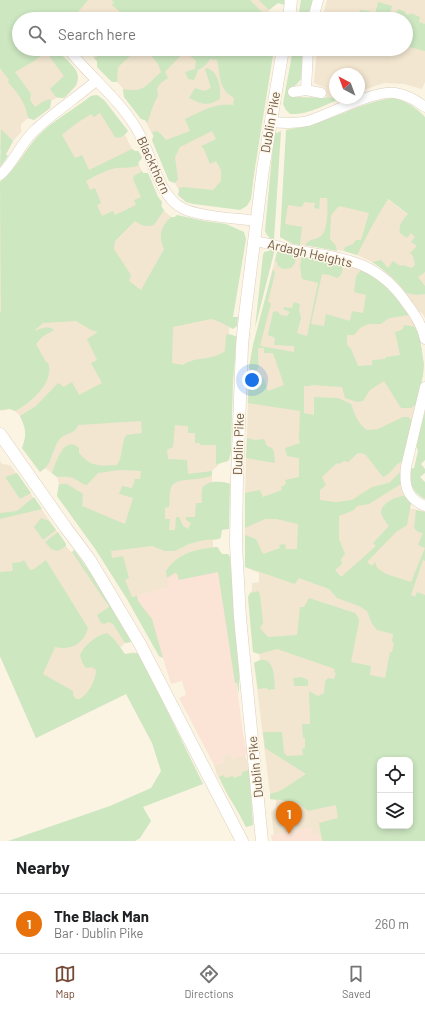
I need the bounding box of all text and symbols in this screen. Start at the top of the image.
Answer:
search box [12,12,413,56]
icon: search [26,23,48,45]
text: Search here [58,25,136,43]
north arrow [329,68,365,104]
street label: Dublin Pike [257,90,283,154]
street label: Blackthorn [134,134,174,196]
street label: Ardagh Heights [266,235,354,271]
your location [242,370,262,390]
street label: Dublin Pike [229,413,247,475]
street label: Dublin Pike [244,735,266,799]
map controls [377,757,413,829]
button: locate [377,757,413,793]
button: layers [377,793,413,829]
pin: 1 [276,801,302,834]
text: Nearby [16,857,70,877]
text: The Black Man [54,907,149,925]
text: 1 [27,916,31,932]
text: 260 m [375,916,409,932]
text: Bar · Dublin Pike [54,925,143,941]
tab: Map [54,963,76,1000]
tab: Directions [184,963,234,1000]
tab: Saved [342,963,371,1000]

